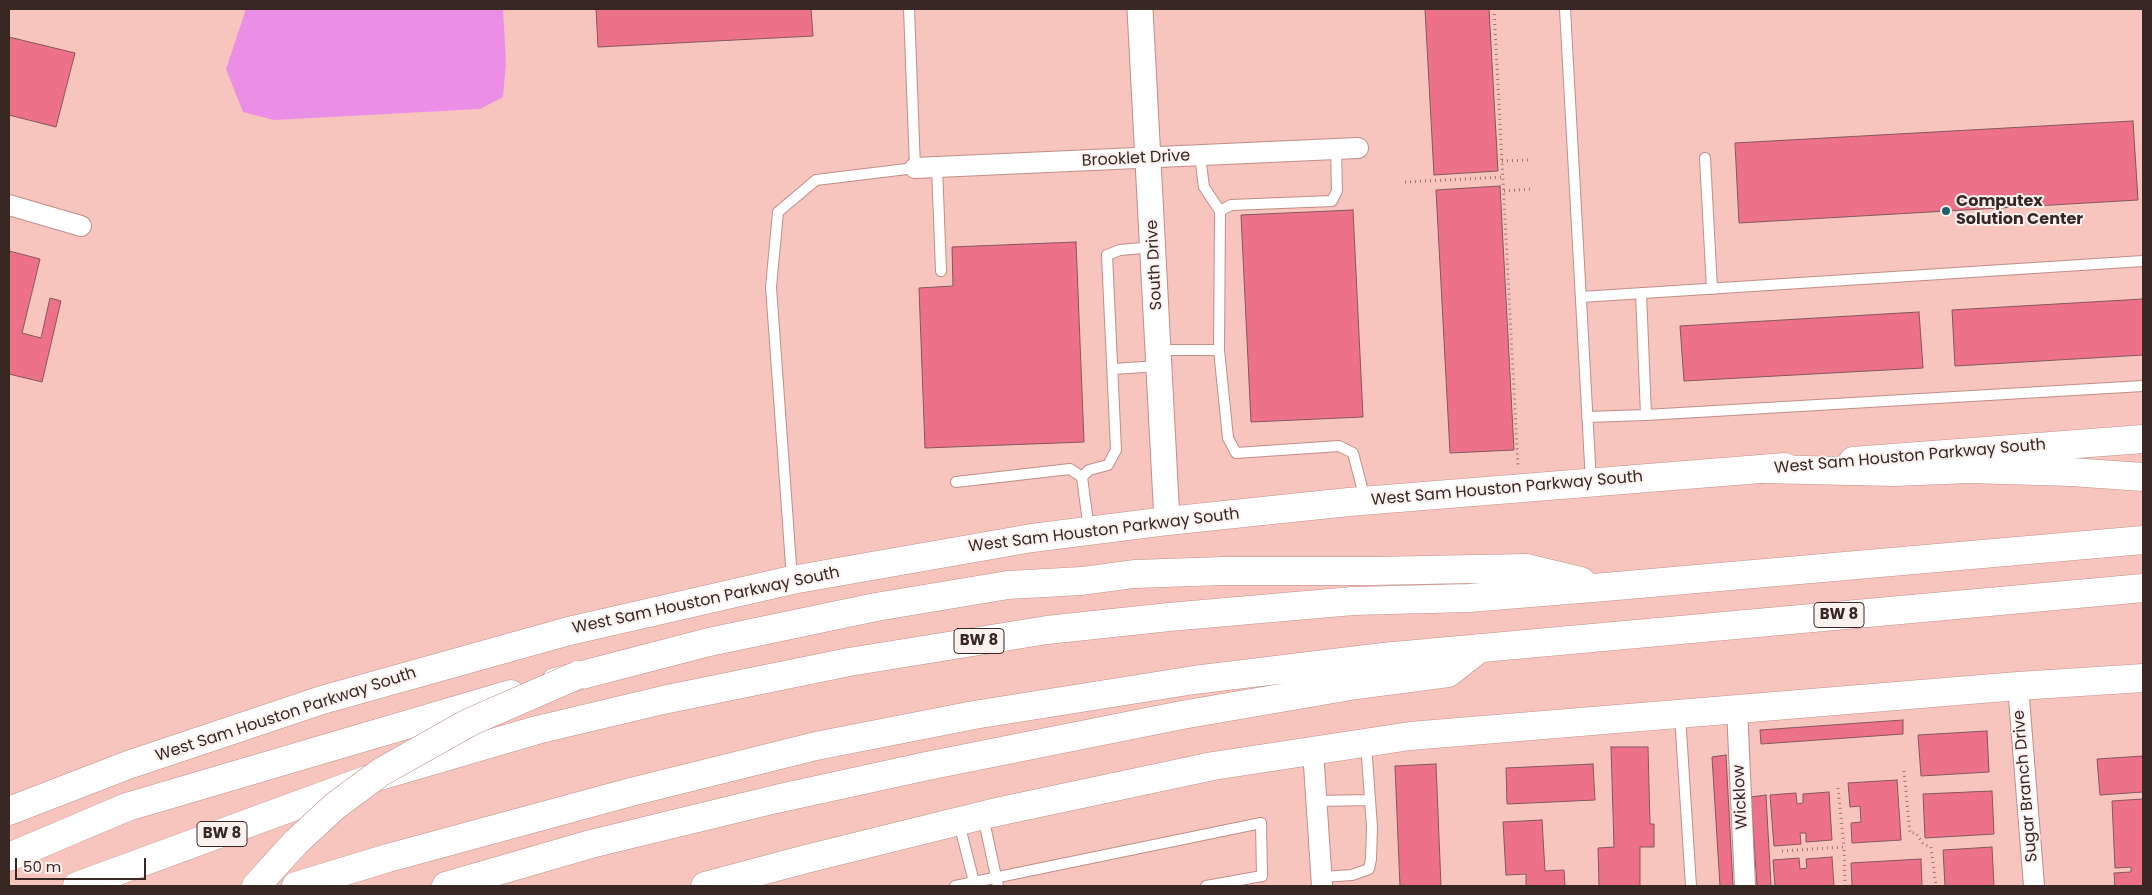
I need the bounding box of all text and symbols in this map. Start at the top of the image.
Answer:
street label: Brooklet Drive [1081,147,1191,171]
place label: Computex Solution Center [1956,192,2083,230]
marker: Computex Solution Center [1940,205,1952,217]
street label: South Drive [1143,219,1167,311]
street label: West Sam Houston Parkway South [1773,436,2047,478]
street label: West Sam Houston Parkway South [1370,468,1644,510]
street label: West Sam Houston Parkway South [967,505,1241,557]
street label: West Sam Houston Parkway South [571,563,841,639]
road number: BW 8 [1814,602,1864,628]
road number: BW 8 [954,628,1004,654]
street label: West Sam Houston Parkway South [153,664,419,766]
street label: Sugar Branch Drive [2010,709,2042,863]
street label: Wicklow [1730,764,1752,830]
road number: BW 8 [197,822,247,846]
scale bar [18,848,149,880]
text: 50 m [23,856,61,877]

